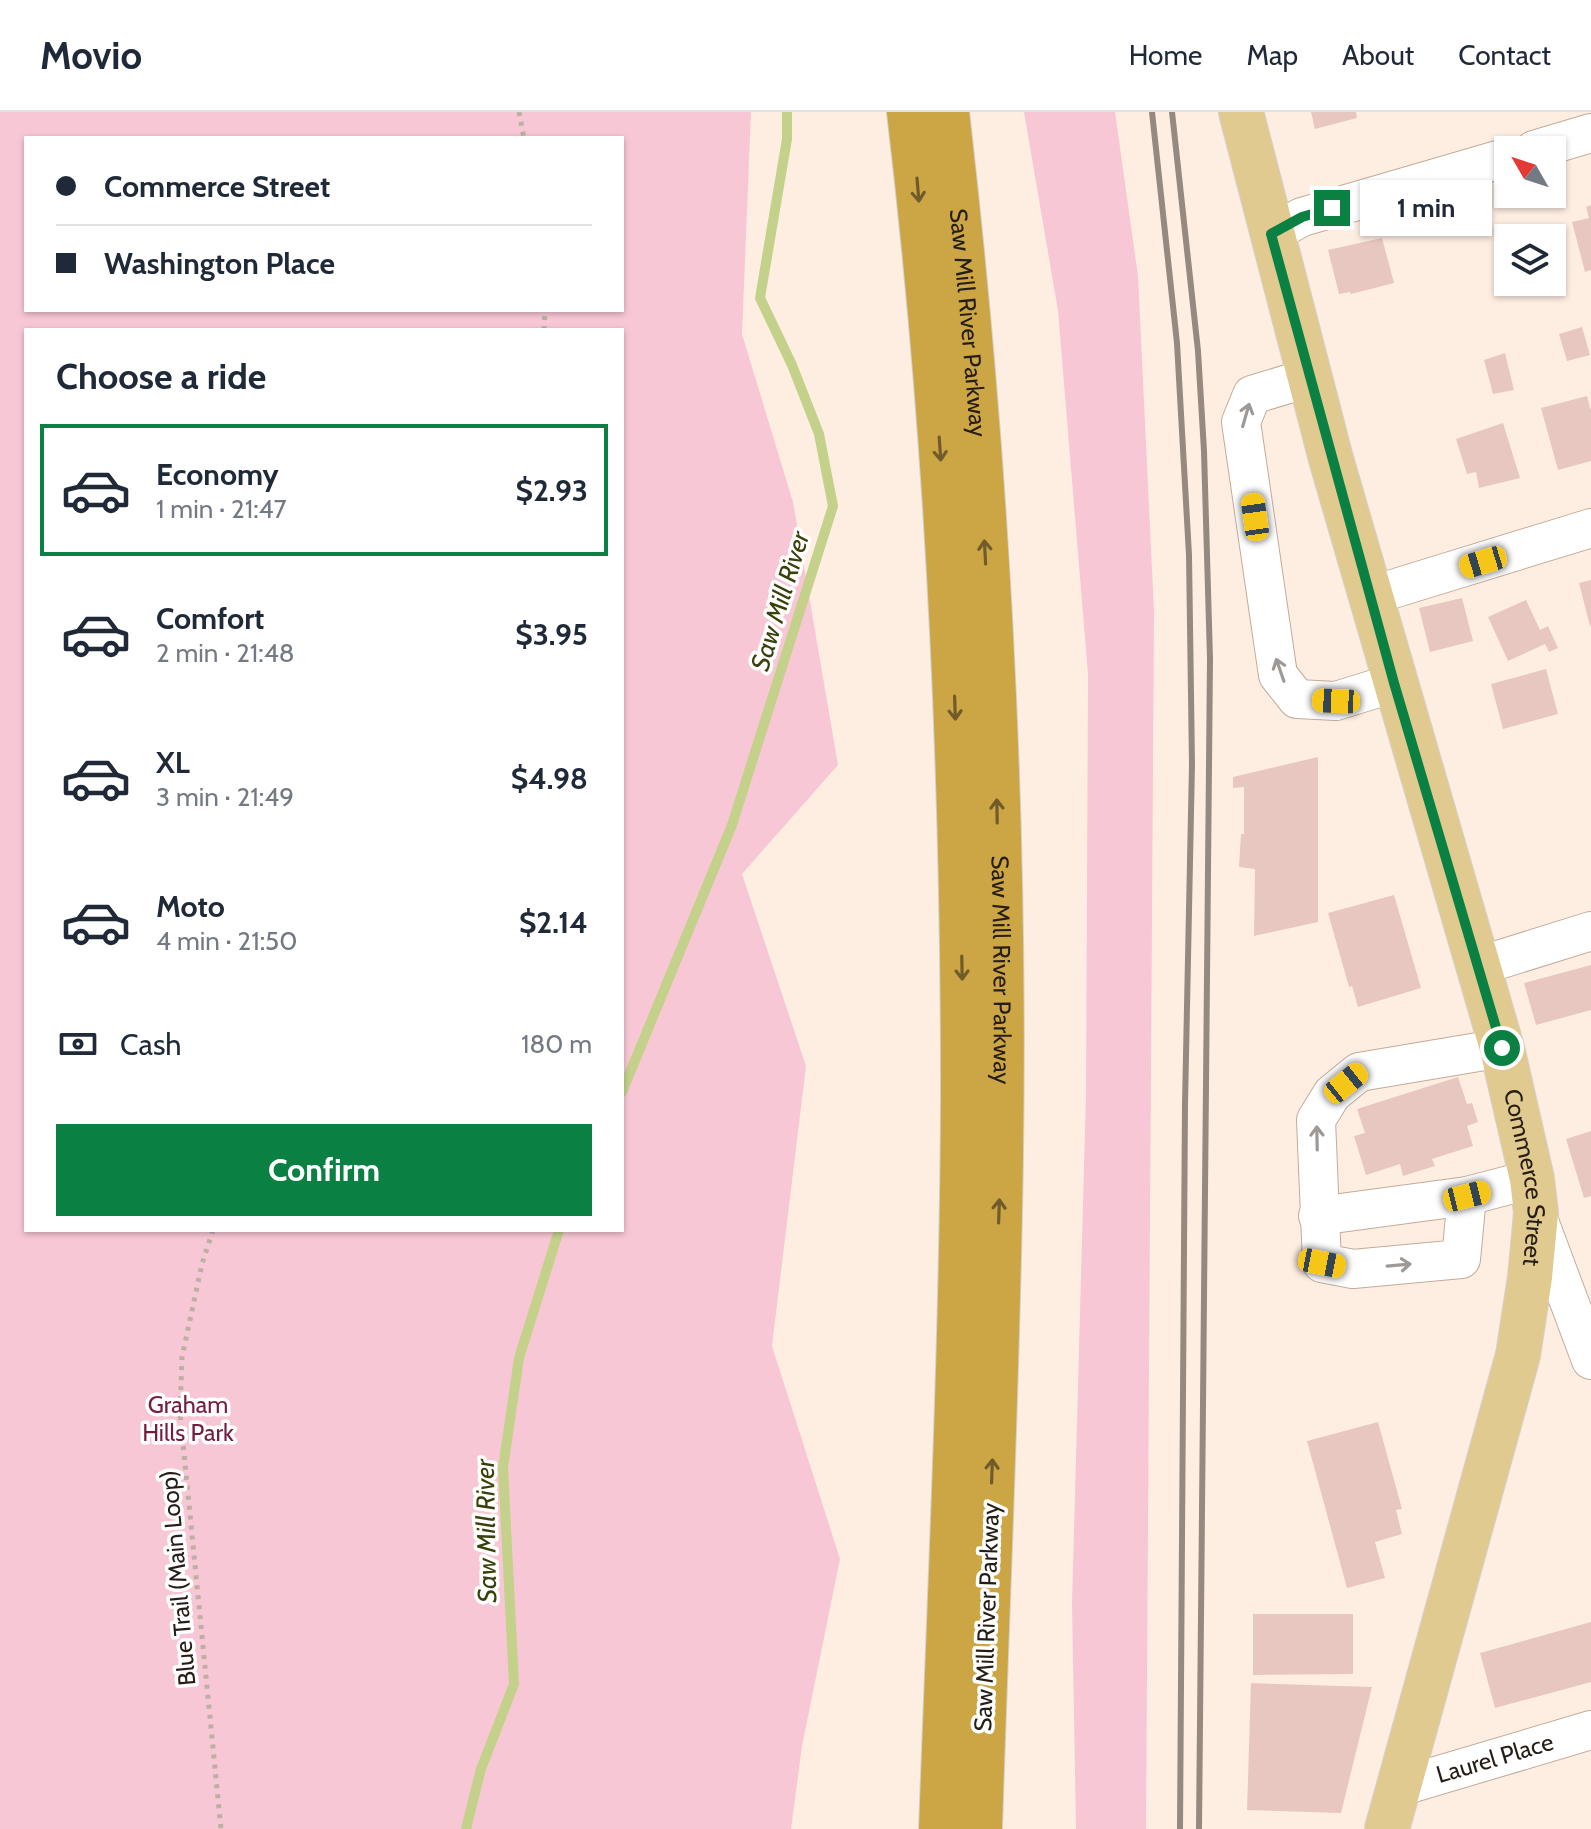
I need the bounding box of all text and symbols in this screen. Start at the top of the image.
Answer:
text: Movio [40,32,142,79]
text: Home [1129,38,1202,72]
text: Map [1246,38,1298,72]
text: About [1342,38,1414,72]
text: Contact [1458,38,1551,72]
north arrow [1494,136,1566,208]
map controls [1494,136,1566,296]
text: Commerce Street [104,168,330,205]
one-way arrow [911,176,926,202]
callout: 1 min [1360,180,1492,236]
route end [1314,190,1350,226]
text: 1 min [1397,192,1455,224]
street label: Saw Mill River Parkway [944,207,993,438]
button: layers [1494,224,1566,296]
text: Washington Place [104,245,335,282]
text: Choose a ride [56,354,266,398]
one-way arrow [1240,403,1254,428]
one-way arrow [933,435,948,462]
icon: car [60,454,132,526]
text: Economy [156,456,279,493]
text: $2.93 [515,472,588,509]
car [1240,492,1270,542]
text: 1 min · 21:47 [156,493,287,525]
water label: Saw Mill River [744,527,817,674]
one-way arrow [977,539,992,566]
car [1457,544,1509,580]
icon: car [60,598,132,670]
text: Comfort [156,600,264,637]
text: $3.95 [515,616,588,653]
text: 2 min · 21:48 [156,637,295,669]
one-way arrow [1272,659,1287,683]
car [1312,688,1360,714]
one-way arrow [948,694,963,721]
icon: car [60,742,132,814]
text: XL [156,744,190,781]
text: $4.98 [511,760,588,797]
text: 3 min · 21:49 [156,781,294,813]
one-way arrow [989,798,1004,825]
street label: Saw Mill River Parkway [985,855,1017,1085]
icon: car [60,886,132,958]
text: Moto [156,888,225,925]
text: $2.14 [519,904,588,941]
text: 4 min · 21:50 [156,925,297,957]
one-way arrow [954,954,970,981]
icon: cash [56,1022,100,1066]
text: Cash [120,1026,182,1063]
text: 180 m [521,1028,592,1060]
route start [1484,1030,1520,1066]
car [1320,1059,1372,1107]
street label: Commerce Street [1498,1086,1552,1267]
button: Confirm [56,1124,592,1216]
one-way arrow [1309,1125,1324,1152]
car [1441,1179,1493,1213]
one-way arrow [992,1198,1007,1225]
car [1296,1247,1348,1279]
one-way arrow [1385,1257,1412,1272]
park label: Graham Hills Park [142,1390,234,1447]
water label: Saw Mill River [469,1458,503,1603]
one-way arrow [984,1458,999,1485]
street label: Blue Trail (Main Loop) [154,1469,201,1687]
street label: Saw Mill River Parkway [968,1502,1005,1732]
street label: Laurel Place [1433,1727,1557,1789]

